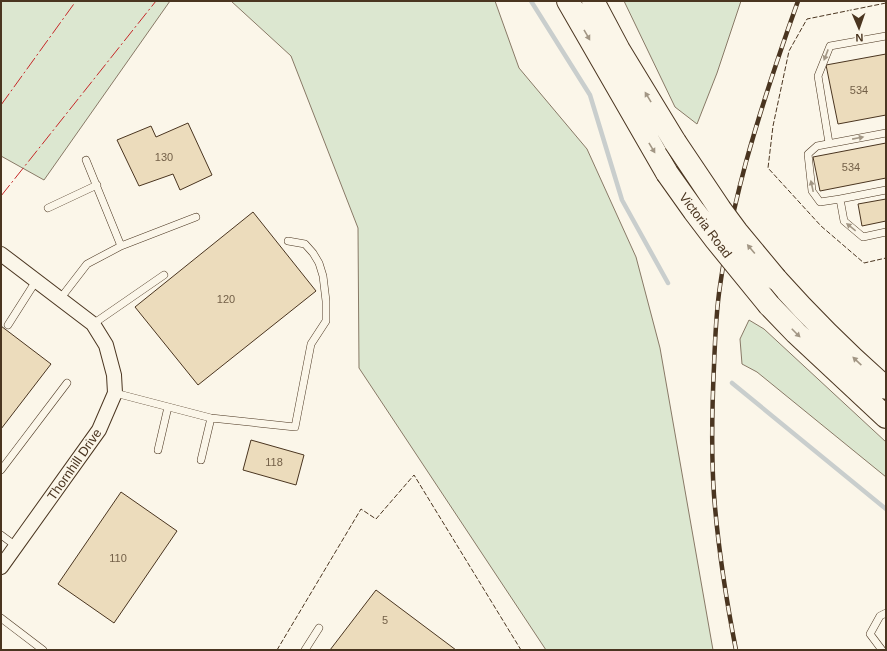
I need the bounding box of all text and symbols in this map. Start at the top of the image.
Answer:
north arrow [839,8,879,48]
one-way arrow [584,29,591,41]
text: N [855,32,864,44]
one-way arrow [823,50,829,62]
house number: 534 [850,84,868,96]
one-way arrow [644,91,651,103]
one-way arrow [851,135,864,141]
one-way arrow [648,142,655,154]
house number: 130 [155,151,173,163]
house number: 534 [842,161,860,173]
one-way arrow [809,180,815,193]
street label: Victoria Road [676,190,735,261]
one-way arrow [846,222,856,231]
one-way arrow [746,243,755,254]
house number: 120 [217,293,235,305]
one-way arrow [791,328,801,338]
one-way arrow [852,357,862,366]
street label: Thornhill Drive [44,426,105,503]
house number: 118 [265,456,283,468]
house number: 110 [109,552,127,564]
house number: 5 [382,614,388,626]

